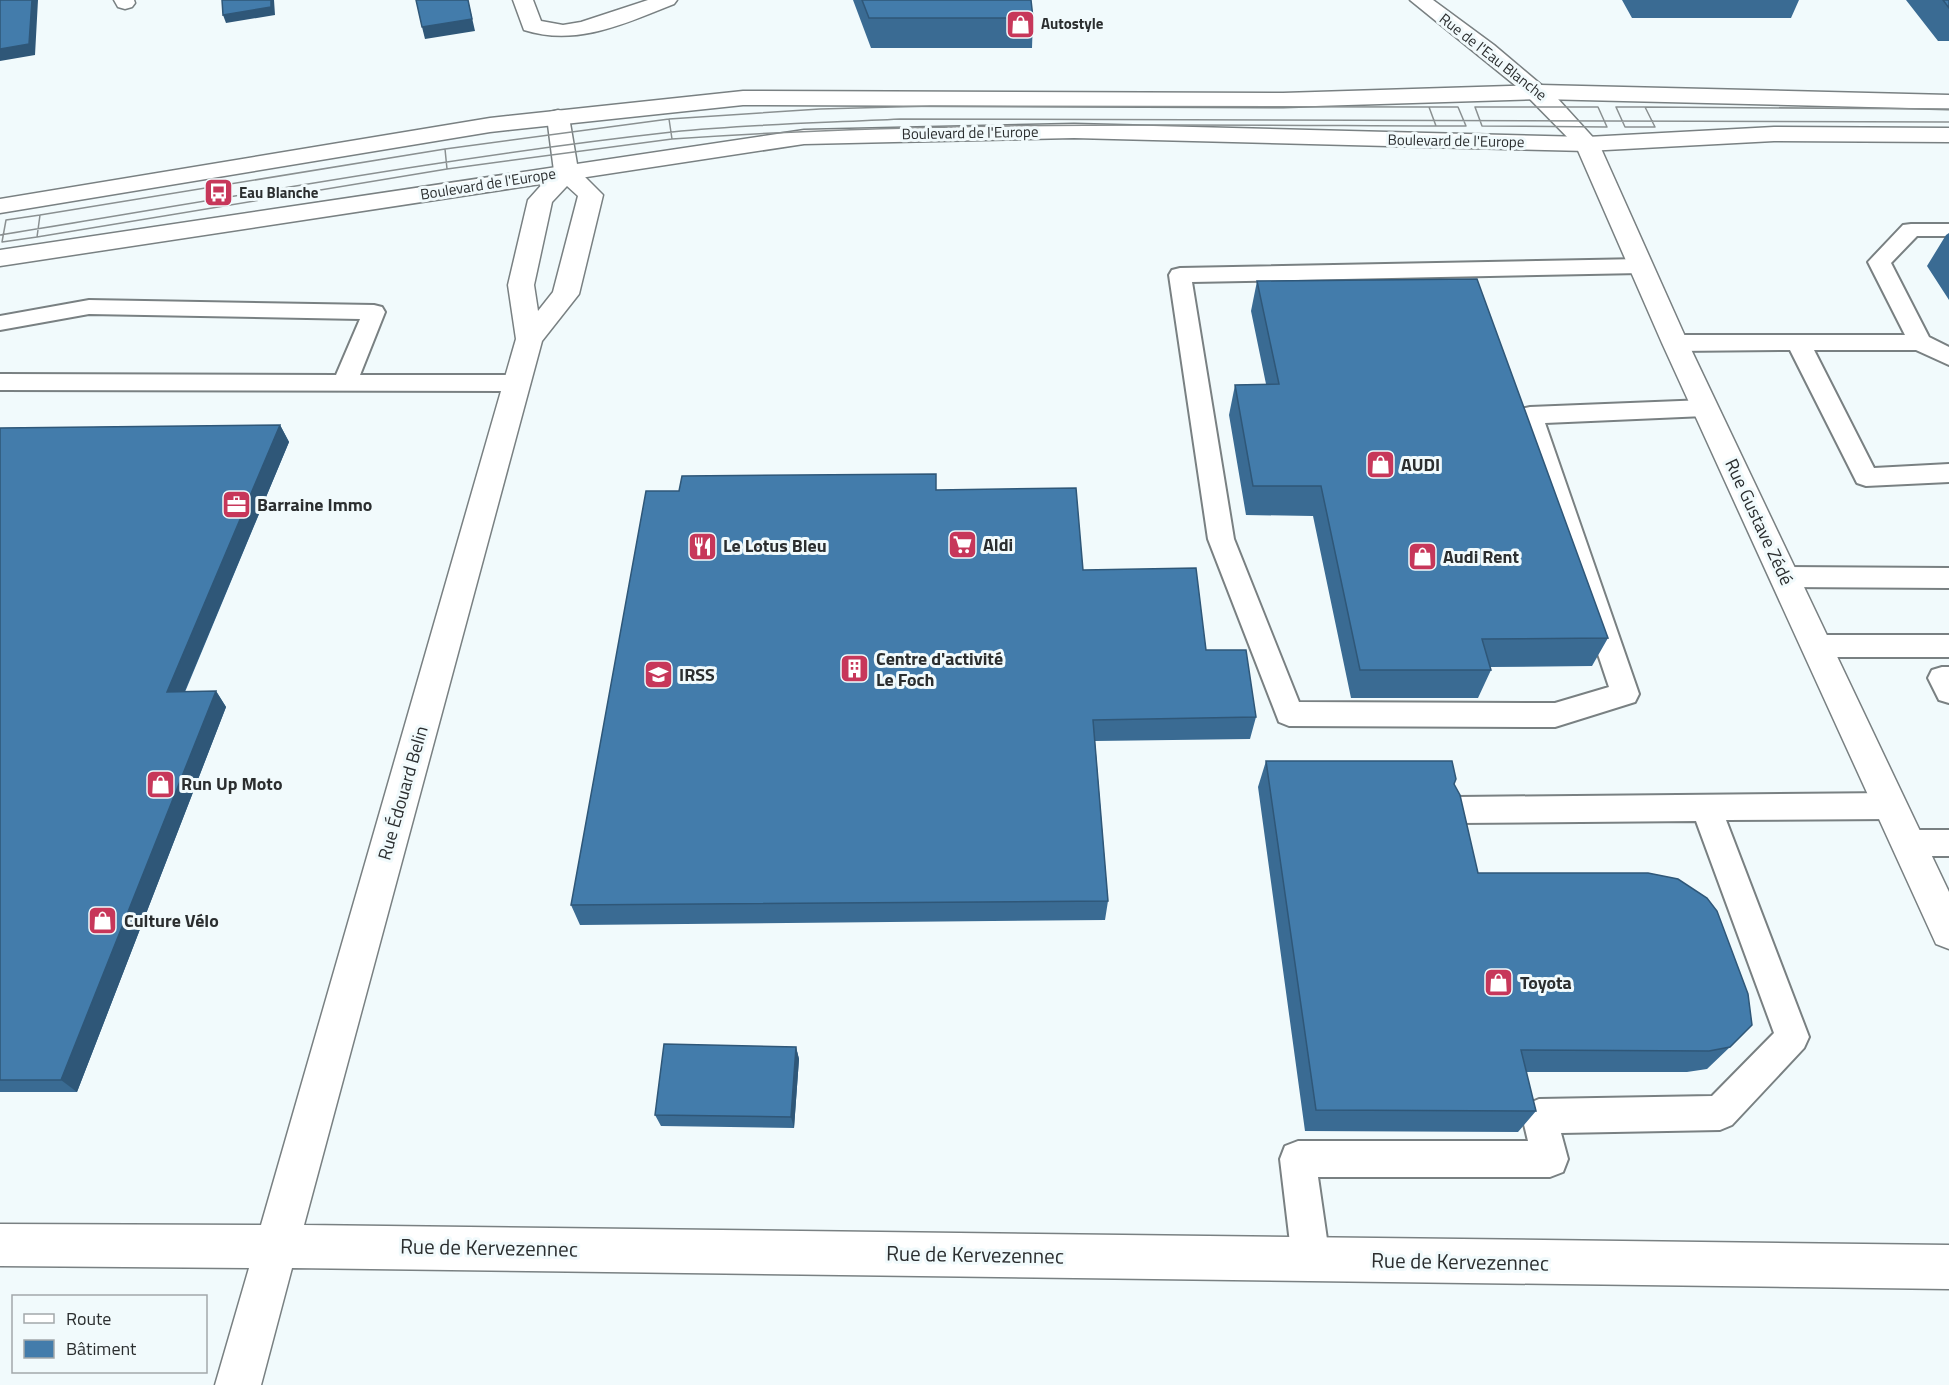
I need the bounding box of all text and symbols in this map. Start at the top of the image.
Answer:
street label: Rue de l'Eau Blanche [1435,7,1552,106]
shop icon: Autostyle [1004,8,1036,40]
place label: Autostyle [1041,12,1104,35]
street label: Boulevard de l'Europe [901,120,1039,145]
street label: Boulevard de l'Europe [1387,128,1525,153]
street label: Boulevard de l'Europe [419,161,557,206]
bus stop icon: Eau Blanche [202,177,234,209]
place label: Eau Blanche [239,181,319,204]
shop icon: AUDI [1364,449,1396,481]
place label: AUDI [1401,451,1440,478]
street label: Rue Gustave Zédé [1718,454,1801,589]
office icon: Barraine Immo [220,489,252,521]
place label: Barraine Immo [257,491,372,518]
supermarket icon: Aldi [946,529,978,561]
restaurant icon: Le Lotus Bleu [686,530,718,562]
place label: Aldi [983,531,1013,558]
place label: Le Lotus Bleu [723,532,827,559]
shop icon: Audi Rent [1406,541,1438,573]
place label: Audi Rent [1443,543,1519,570]
place label: Centre d'activité Le Foch [876,645,1003,693]
building icon: Centre d'activité Le Foch [839,653,871,685]
school or university icon: IRSS [642,659,674,691]
place label: IRSS [679,661,715,688]
street label: Rue Édouard Belin [370,723,435,863]
shop icon: Run Up Moto [144,768,176,800]
place label: Run Up Moto [181,770,283,797]
shop icon: Culture Vélo [87,905,119,937]
place label: Culture Vélo [124,907,219,934]
shop icon: Toyota [1483,967,1515,999]
place label: Toyota [1520,969,1572,996]
street label: Rue de Kervezennec [400,1229,578,1265]
street label: Rue de Kervezennec [886,1236,1064,1272]
street label: Rue de Kervezennec [1371,1243,1549,1279]
legend [12,1295,207,1373]
text: Route [66,1305,111,1332]
text: Bâtiment [66,1335,137,1362]

